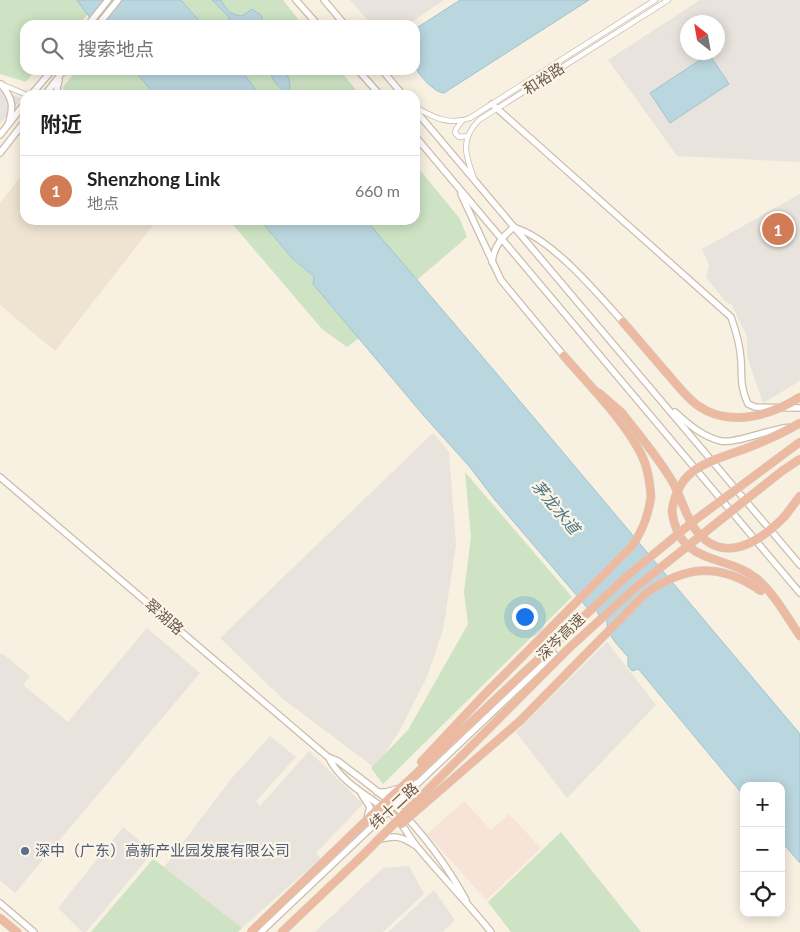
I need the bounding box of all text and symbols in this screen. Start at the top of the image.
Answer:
north arrow [680,15,725,60]
search box [20,20,420,75]
icon: search [38,34,66,62]
text: 搜索地点 [78,37,154,60]
street label: 和裕路 [520,58,567,98]
text: 附近 [40,111,82,136]
text: Shenzhong Link [87,167,220,190]
text: 1 [51,181,61,200]
text: 660 m [355,181,400,200]
text: 地点 [87,193,119,212]
pin: 1 [762,210,794,248]
water label: 茅龙水道 [529,476,586,539]
street label: 翠湖路 [142,595,188,638]
your location [512,604,538,630]
street label: 深岑高速 [532,609,588,664]
street label: 纬十二路 [365,778,421,832]
map controls [740,782,785,917]
button: + [740,782,785,827]
button: − [740,827,785,872]
place label: 深中（广东）高新产业园发展有限公司 [35,841,290,859]
marker: 深中（广东）高新产业园发展有限公司 [19,845,31,857]
button: locate [740,872,785,917]

